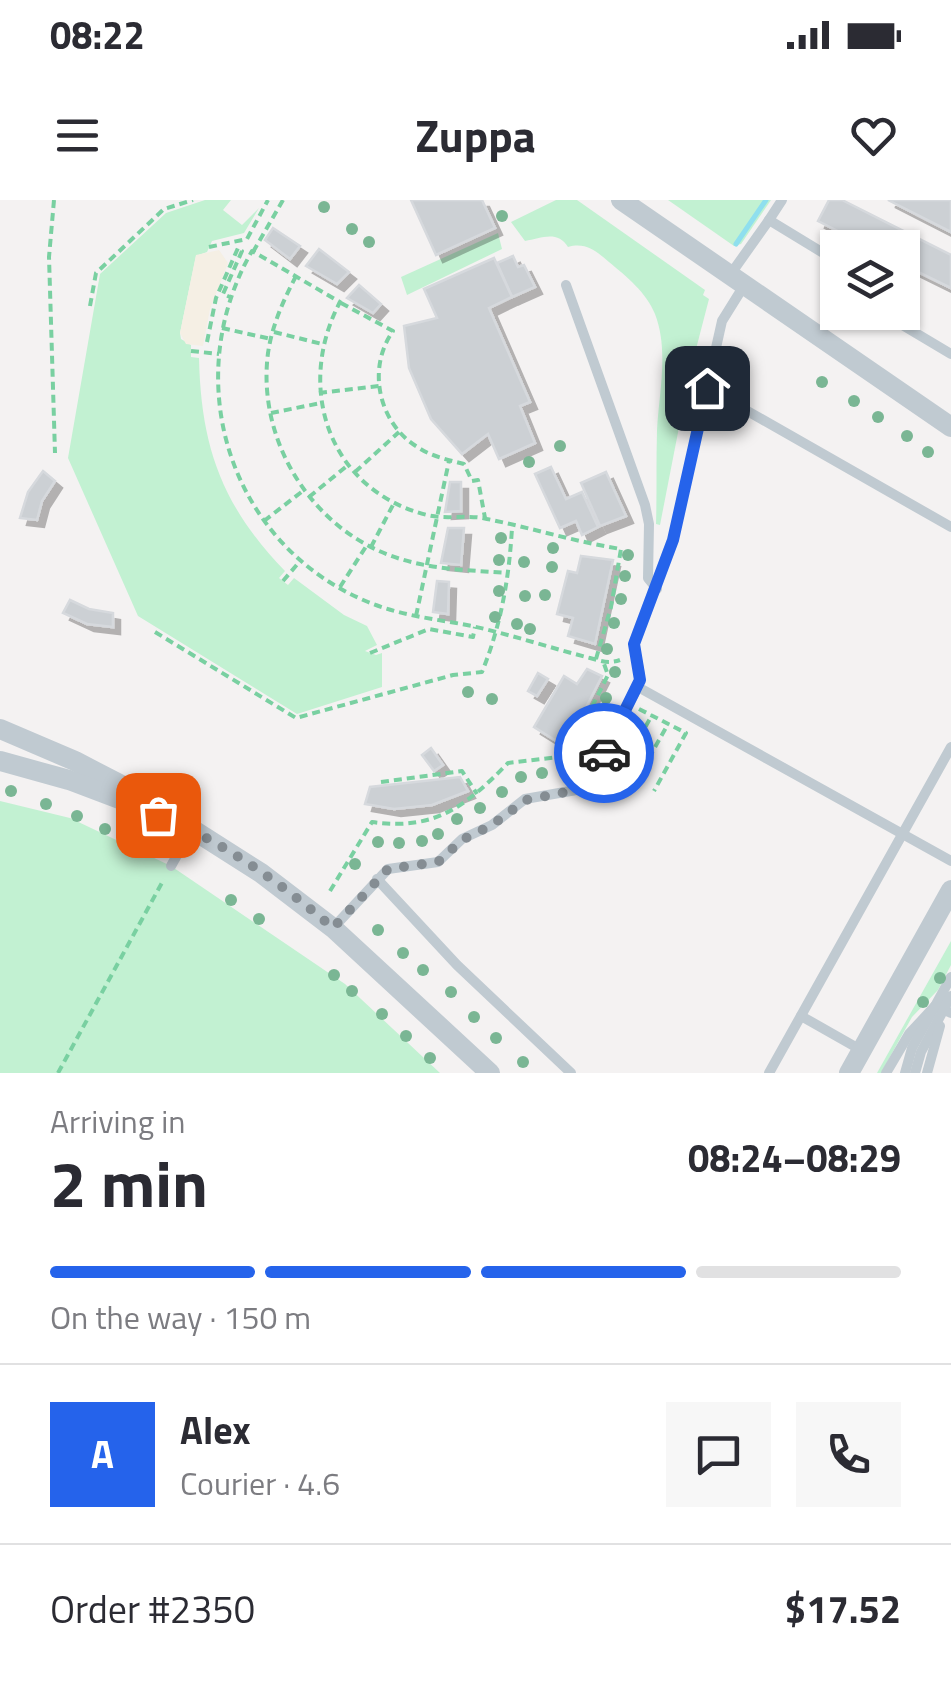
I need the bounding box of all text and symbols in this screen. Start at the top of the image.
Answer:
text: 08:22 [50,6,145,64]
text: Zuppa [415,101,536,169]
icon: menu [50,108,105,163]
icon: heart [846,108,901,163]
map controls [820,230,920,330]
button: layers [820,230,920,330]
pin [665,346,750,431]
icon: home [680,361,735,416]
courier [554,703,654,803]
icon: car [577,726,632,781]
pin [116,773,201,858]
icon: bag [131,788,186,843]
text: Arriving in [50,1097,186,1145]
text: 08:24–08:29 [688,1129,901,1187]
text: 2 min [50,1133,208,1232]
text: On the way · 150 m [50,1293,311,1341]
text: Alex [180,1401,251,1459]
button: chat [666,1402,771,1507]
button: phone [796,1402,901,1507]
text: A [91,1425,114,1483]
text: Courier · 4.6 [180,1459,340,1507]
text: Order #2350 [50,1580,255,1638]
text: $17.52 [785,1580,901,1638]

